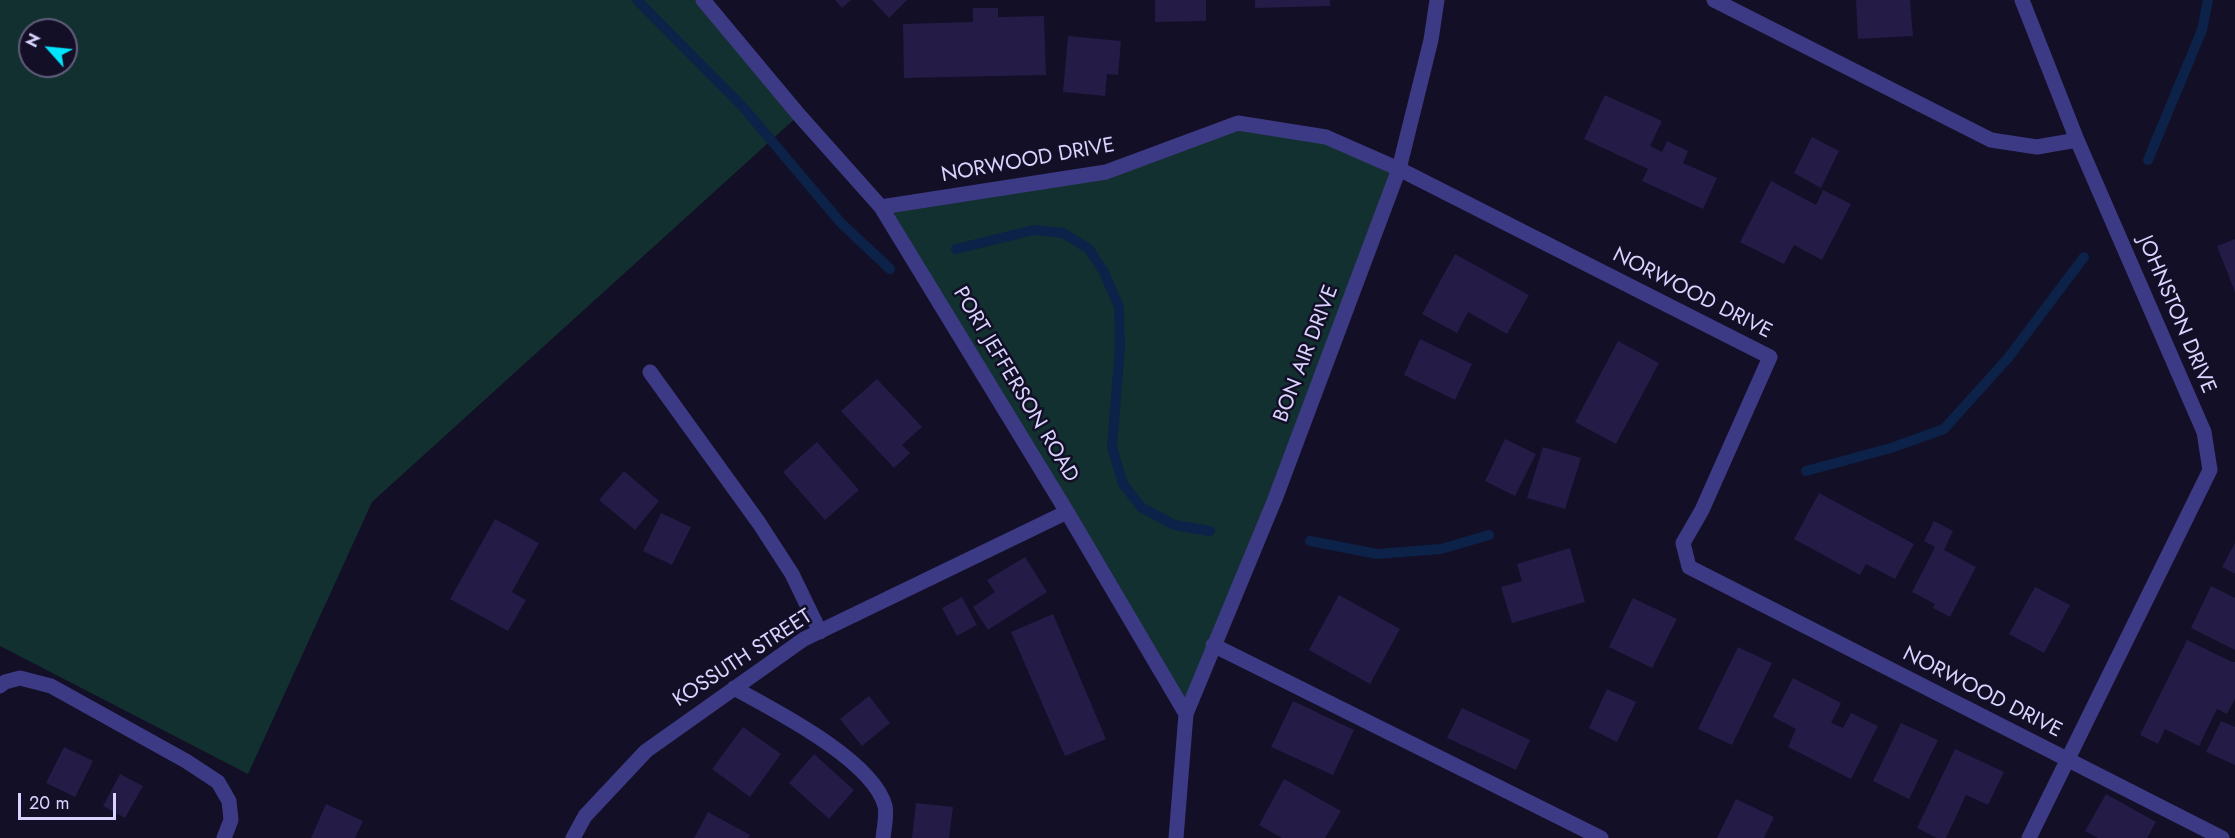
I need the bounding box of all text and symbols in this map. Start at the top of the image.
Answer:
north arrow [18,18,78,78]
text: N [20,30,46,51]
street label: NORWOOD DRIVE [939,133,1117,189]
street label: JOHNSTON DRIVE [2131,232,2221,398]
street label: NORWOOD DRIVE [1608,243,1776,345]
street label: BON AIR DRIVE [1269,282,1345,426]
street label: PORT JEFFERSON ROAD [947,283,1083,487]
street label: KOSSUTH STREET [669,605,817,713]
street label: NORWOOD DRIVE [1898,642,2066,744]
scale bar [21,781,118,819]
text: 20 m [29,790,69,816]

